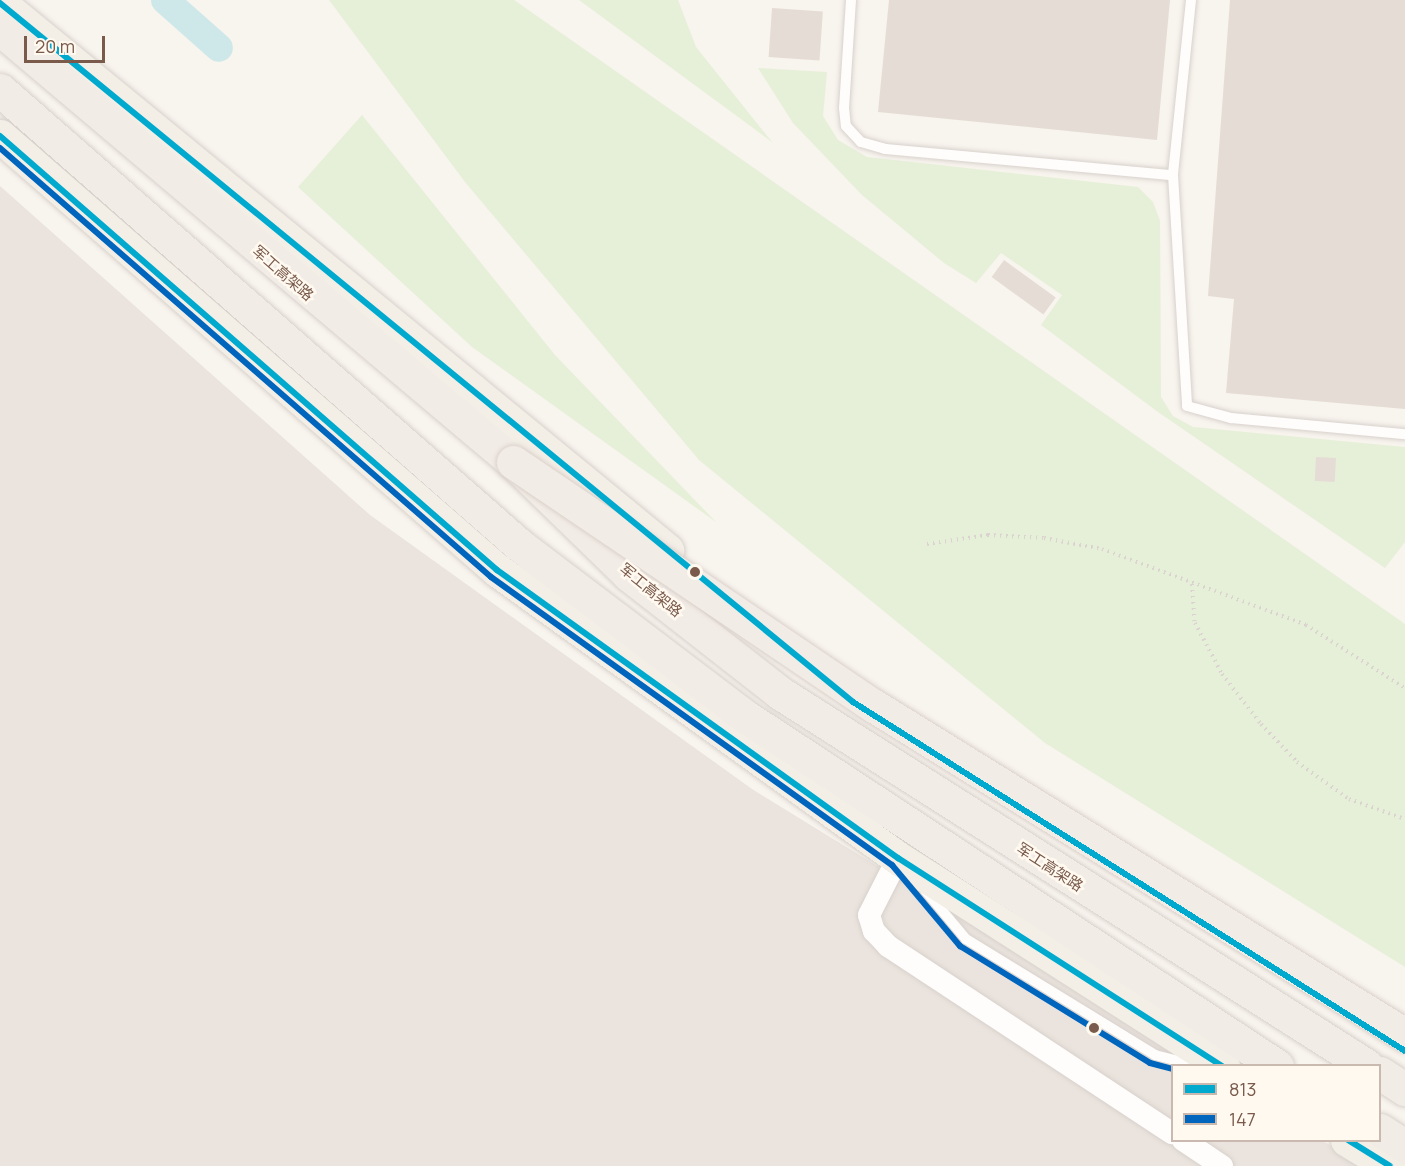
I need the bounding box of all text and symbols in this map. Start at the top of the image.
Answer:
scale bar [27,24,108,62]
text: 20 m [35,34,75,58]
street label: 军工高架路 [249,242,317,304]
street label: 军工高架路 [616,559,686,621]
unlabelled marker [689,566,701,578]
street label: 军工高架路 [1014,839,1086,895]
unlabelled marker [1088,1022,1100,1034]
legend [1171,1064,1381,1142]
text: 813 [1229,1077,1256,1101]
text: 147 [1229,1107,1256,1131]

